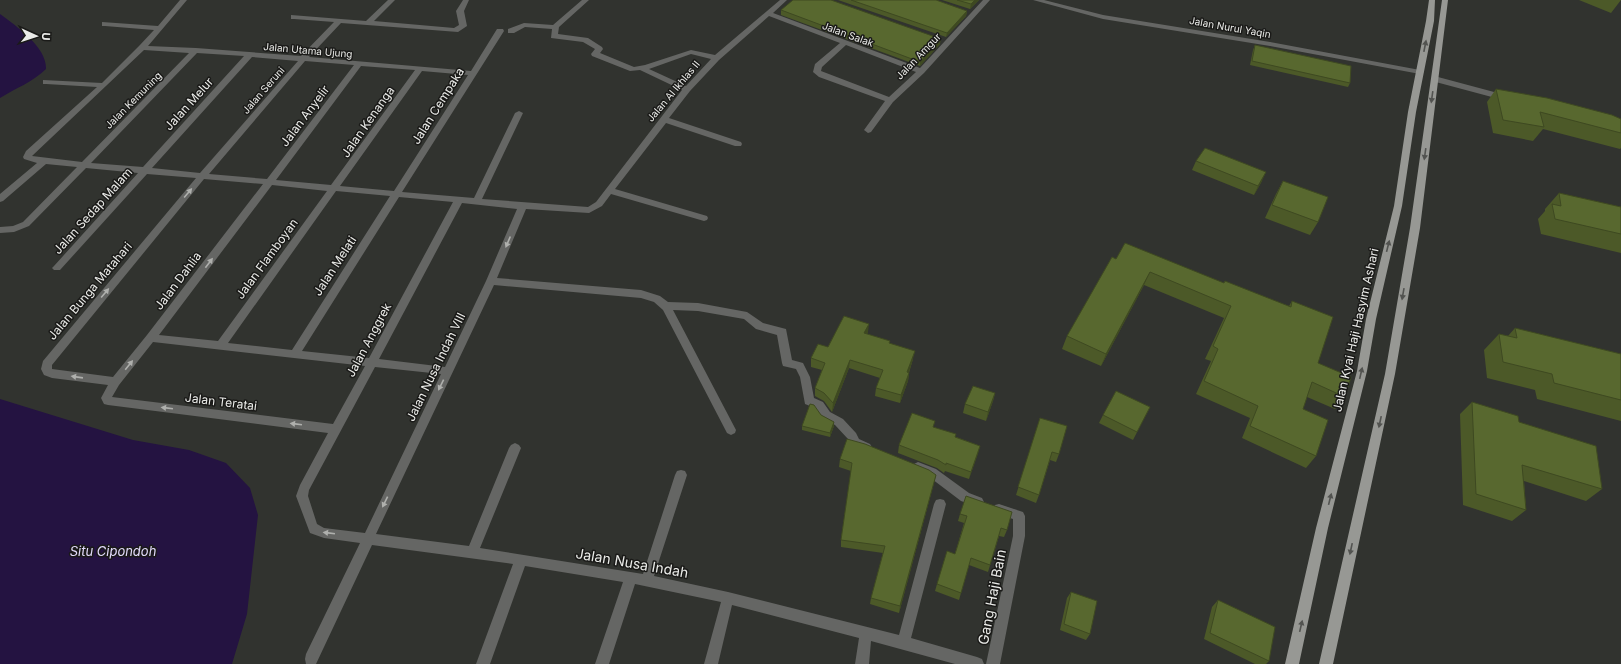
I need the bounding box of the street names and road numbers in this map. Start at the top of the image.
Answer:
street label: Jalan Nurul Yaqin [1188,14,1272,40]
street label: Jalan Salak [821,19,876,49]
street label: Jalan Amgur [893,30,943,82]
street label: Jalan Utama Ujung [263,40,353,60]
street label: Jalan Al Ikhlas II [644,58,702,124]
street label: Jalan Seruni [239,64,287,116]
street label: Jalan Cempaka [408,65,467,147]
street label: Jalan Kemuning [102,69,164,131]
street label: Jalan Melur [161,74,217,133]
street label: Jalan Anyelir [277,82,333,149]
street label: Jalan Kenanga [338,83,398,160]
street label: Jalan Sedap Malam [50,164,135,257]
street label: Jalan Flamboyan [232,216,301,302]
street label: Jalan Melati [310,233,359,298]
street label: Jalan Bunga Matahari [44,239,135,343]
street label: Jalan Kyai Haji Hasyim Ashari [1329,247,1382,413]
street label: Jalan Dahlia [151,249,204,313]
street label: Jalan Anggrek [343,300,395,379]
street label: Jalan Nusa Indah VIII [403,310,468,424]
street label: Jalan Teratai [184,390,258,413]
street label: Jalan Nusa Indah [574,544,690,581]
street label: Gang Haji Bain [974,548,1009,646]

